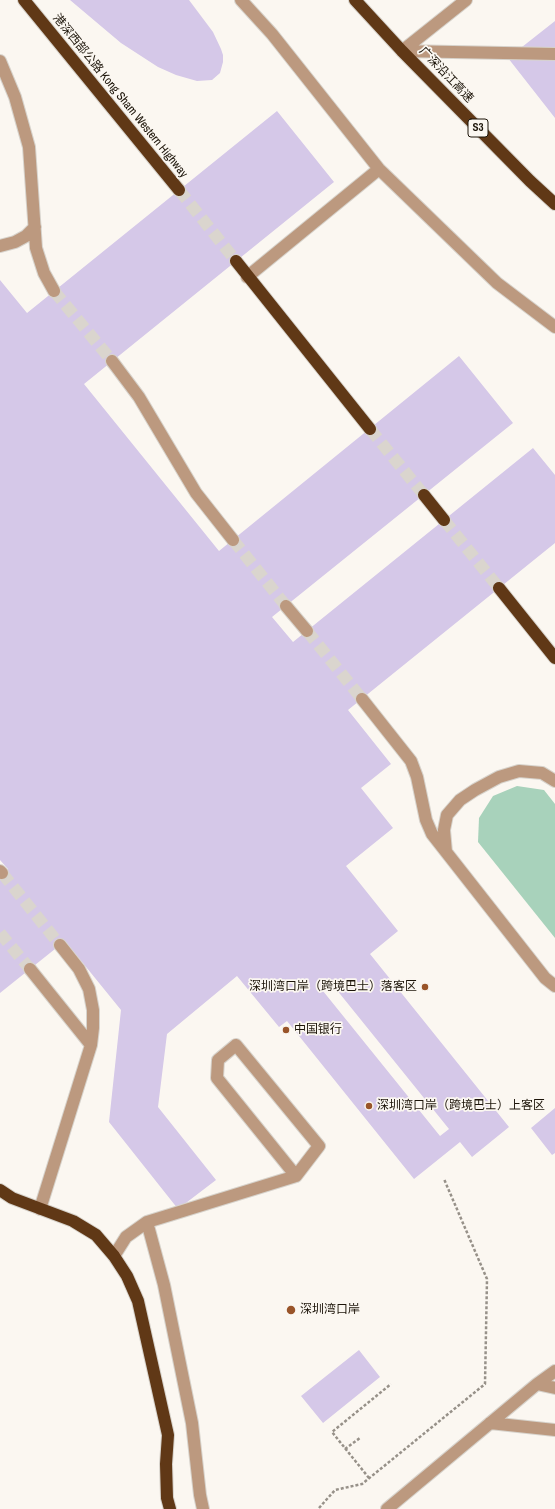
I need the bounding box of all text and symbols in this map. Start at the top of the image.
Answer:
street label: 港深西部公路 Kong Sham Western Highway [49,11,191,181]
street label: 广深沿江高速 [416,44,476,106]
road number: S3 [468,119,488,137]
place label: 深圳湾口岸（跨境巴士）落客区 [249,980,417,994]
marker: 深圳湾口岸（跨境巴士）落客区 [420,982,430,992]
place label: 中国银行 [294,1023,342,1037]
marker: 中国银行 [281,1025,291,1035]
place label: 深圳湾口岸（跨境巴士）上客区 [377,1099,545,1113]
marker: 深圳湾口岸（跨境巴士）上客区 [364,1101,374,1111]
place label: 深圳湾口岸 [300,1303,360,1317]
marker: 深圳湾口岸 [285,1304,297,1316]

